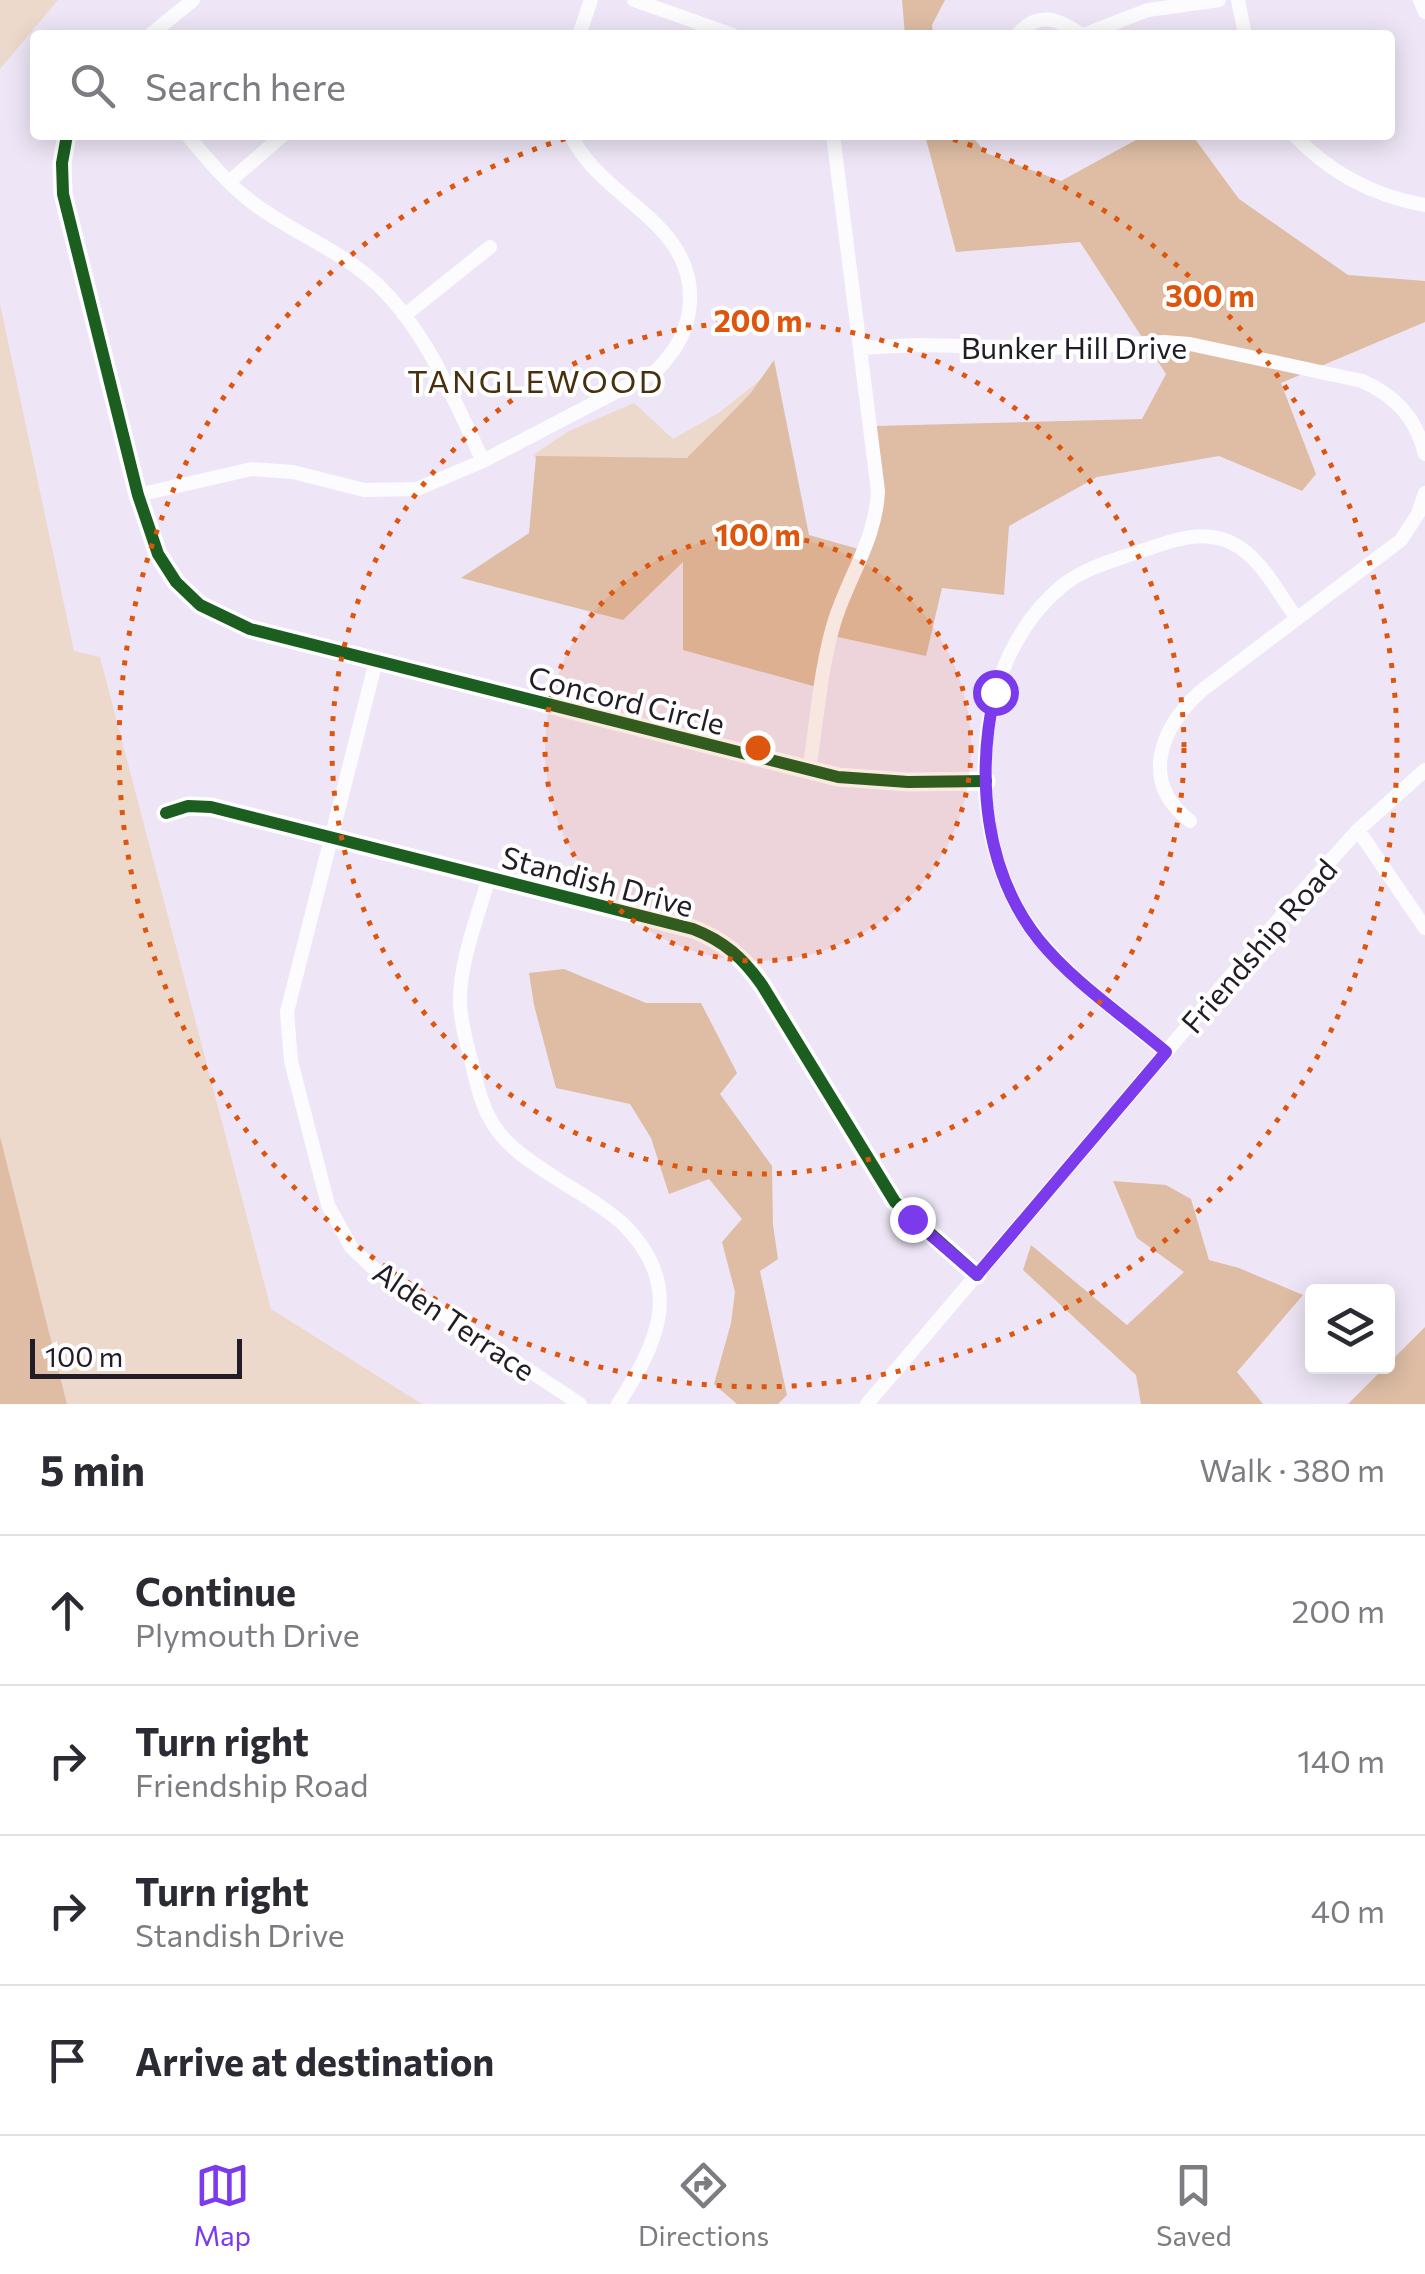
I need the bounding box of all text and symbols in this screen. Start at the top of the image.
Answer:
search box [30,30,1395,140]
icon: search [65,58,120,113]
text: Search here [145,62,346,109]
text: 300 m [1165,276,1255,313]
text: 200 m [714,301,802,338]
street label: Bunker Hill Drive [961,328,1187,365]
district label: TANGLEWOOD [407,360,665,400]
text: 100 m [715,515,801,552]
street label: Concord Circle [525,657,729,741]
route start [973,670,1019,716]
centre of rings [740,730,776,766]
street label: Standish Drive [498,837,698,923]
street label: Friendship Road [1172,850,1344,1040]
route end [890,1197,936,1243]
street label: Alden Terrace [367,1252,543,1388]
map controls [1305,1284,1395,1374]
button: layers [1305,1284,1395,1374]
scale bar [30,1334,242,1378]
text: 100 m [45,1339,123,1373]
text: 5 min [40,1443,145,1495]
text: Walk · 380 m [1199,1449,1385,1489]
text: Continue [135,1567,296,1614]
icon: ahead [40,1583,95,1638]
text: 200 m [1292,1590,1385,1630]
text: Plymouth Drive [135,1614,360,1654]
text: Turn right [135,1717,309,1764]
icon: right [40,1733,95,1788]
text: 140 m [1297,1740,1385,1780]
text: Friendship Road [135,1764,369,1804]
text: Turn right [135,1867,309,1914]
icon: right [40,1883,95,1938]
text: 40 m [1311,1890,1385,1930]
text: Standish Drive [135,1914,345,1954]
icon: arrive [40,2033,95,2088]
text: Arrive at destination [135,2037,494,2084]
tab: Map [193,2158,251,2252]
tab: Directions [638,2158,769,2252]
tab: Saved [1156,2158,1232,2252]

